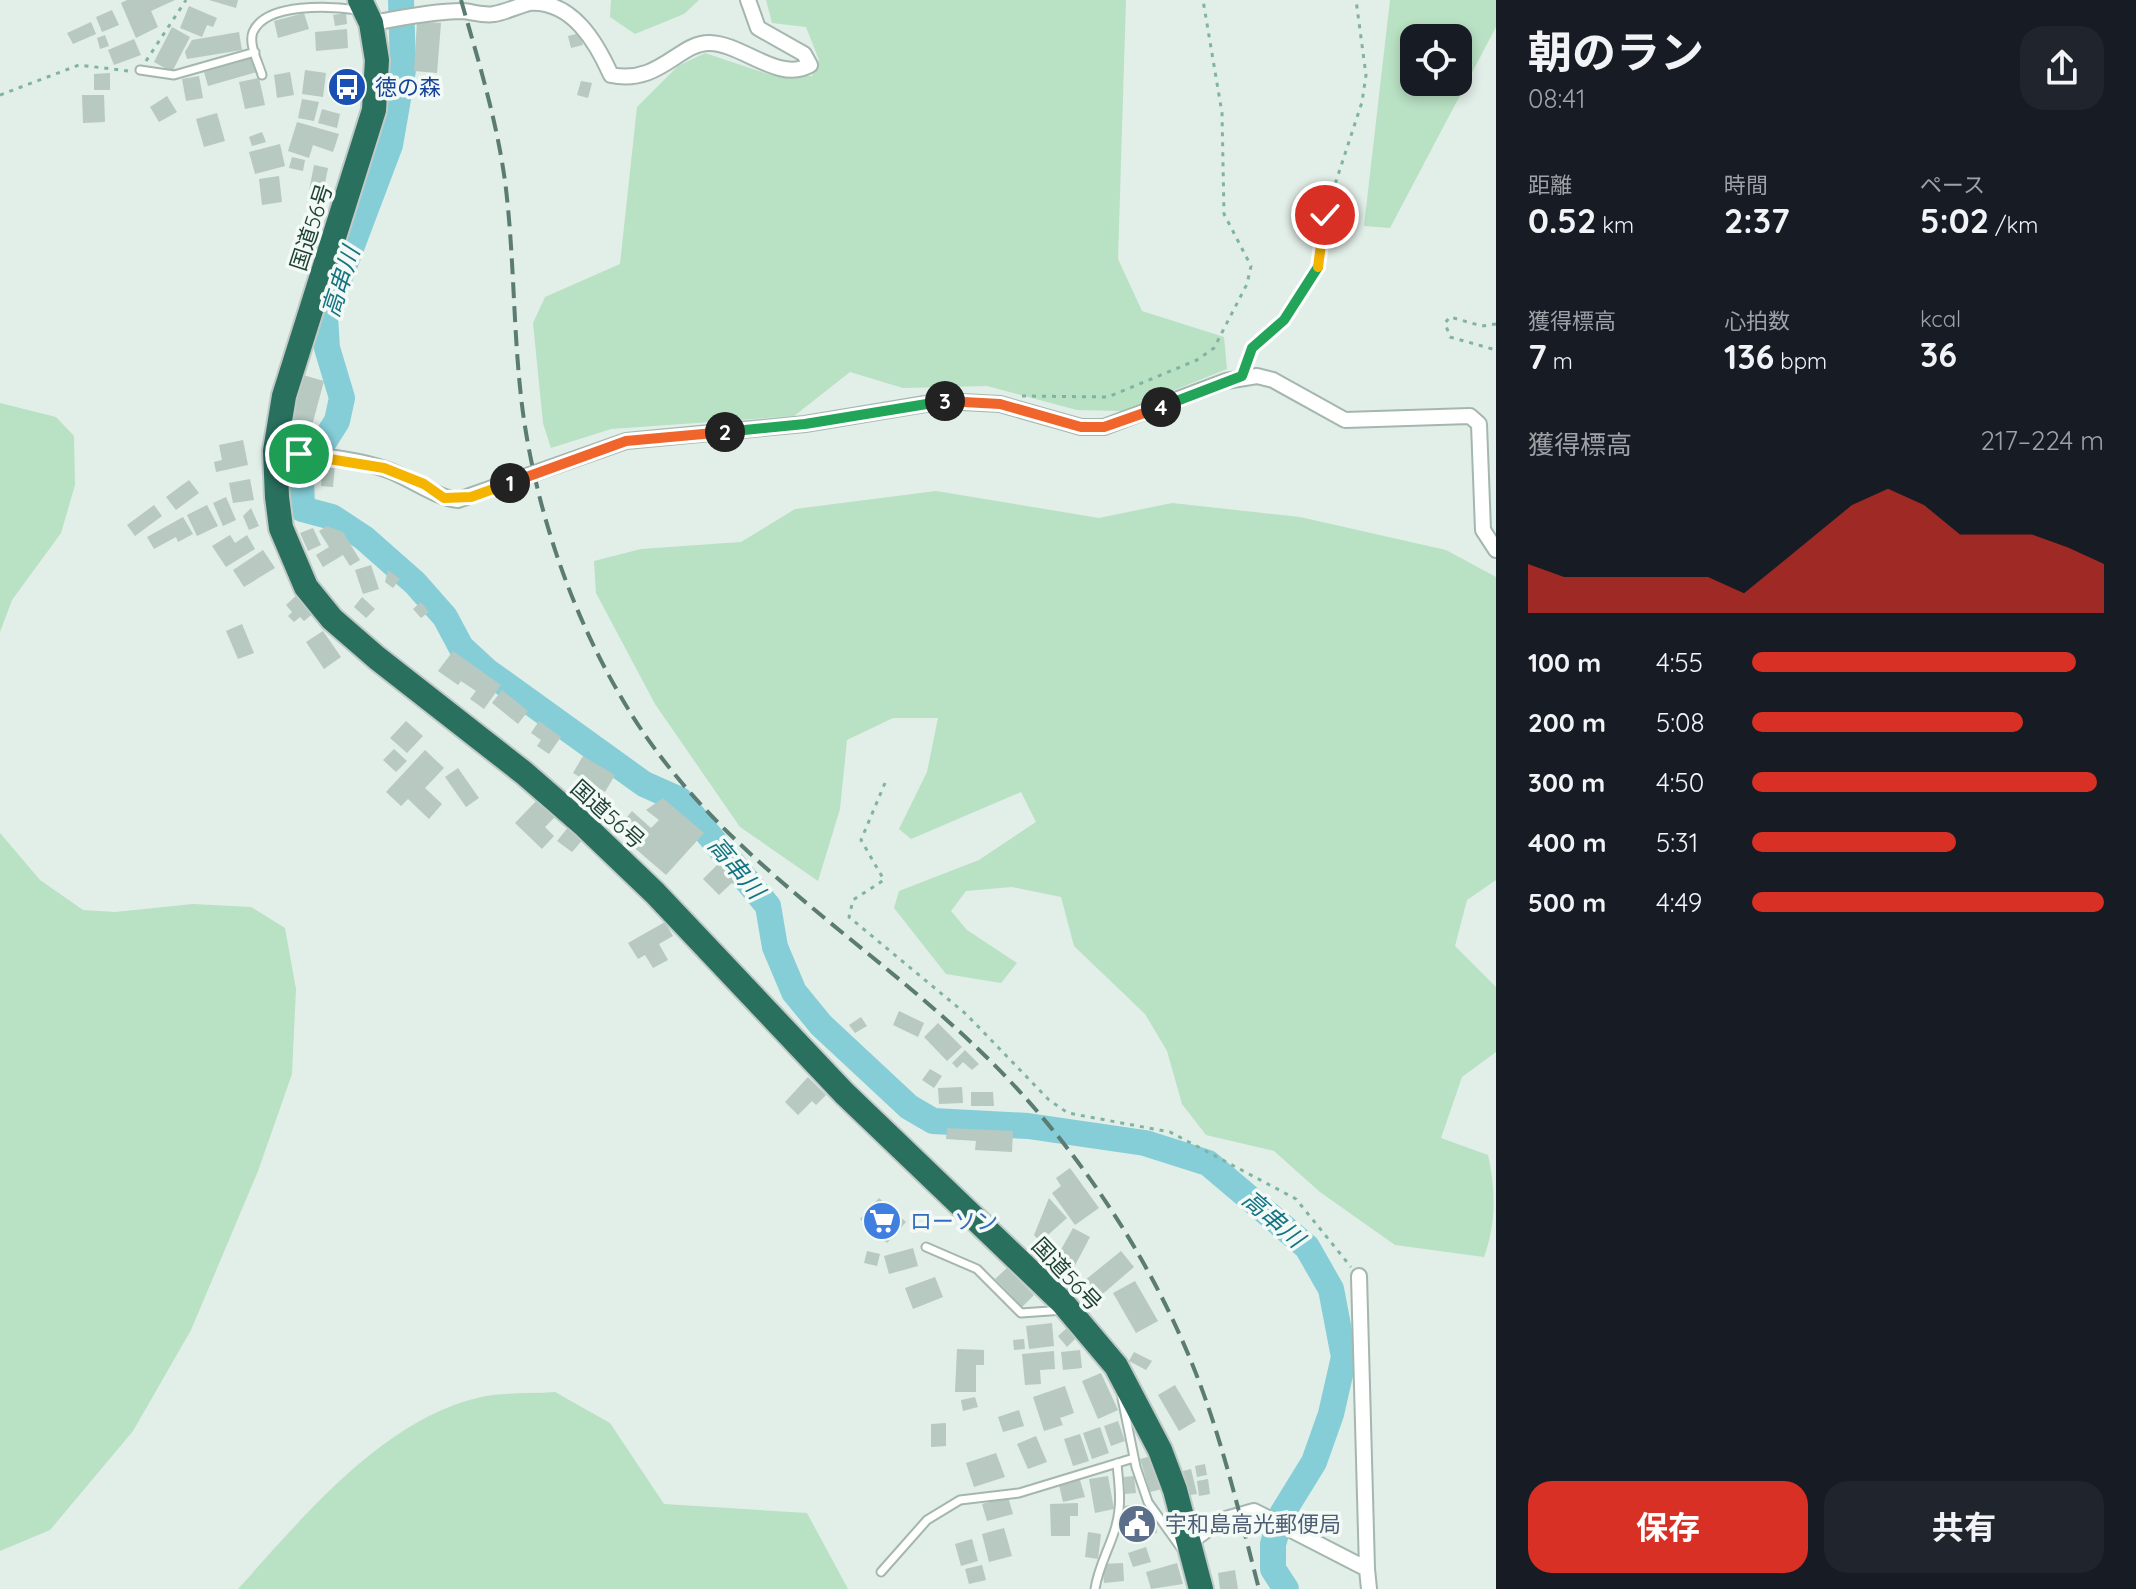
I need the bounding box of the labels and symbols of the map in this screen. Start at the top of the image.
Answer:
bus stop icon: 徳の森 [326,66,368,108]
place label: 徳の森 [375,73,441,101]
street label: 国道56号 [284,180,338,274]
pin [1291,181,1359,249]
water label: 高串川 [315,240,366,321]
pin: 3 [925,381,965,421]
pin: 4 [1141,387,1181,427]
pin: 2 [705,412,745,452]
pin [265,420,333,488]
pin: 1 [490,463,530,503]
street label: 国道56号 [565,774,651,854]
water label: 高串川 [702,830,773,907]
water label: 高串川 [1237,1183,1313,1255]
supermarket icon: ローソン [861,1200,903,1242]
place label: ローソン [910,1207,998,1235]
street label: 国道56号 [1026,1232,1108,1316]
public building icon: 宇和島高光郵便局 [1116,1503,1158,1545]
place label: 宇和島高光郵便局 [1165,1510,1341,1538]

